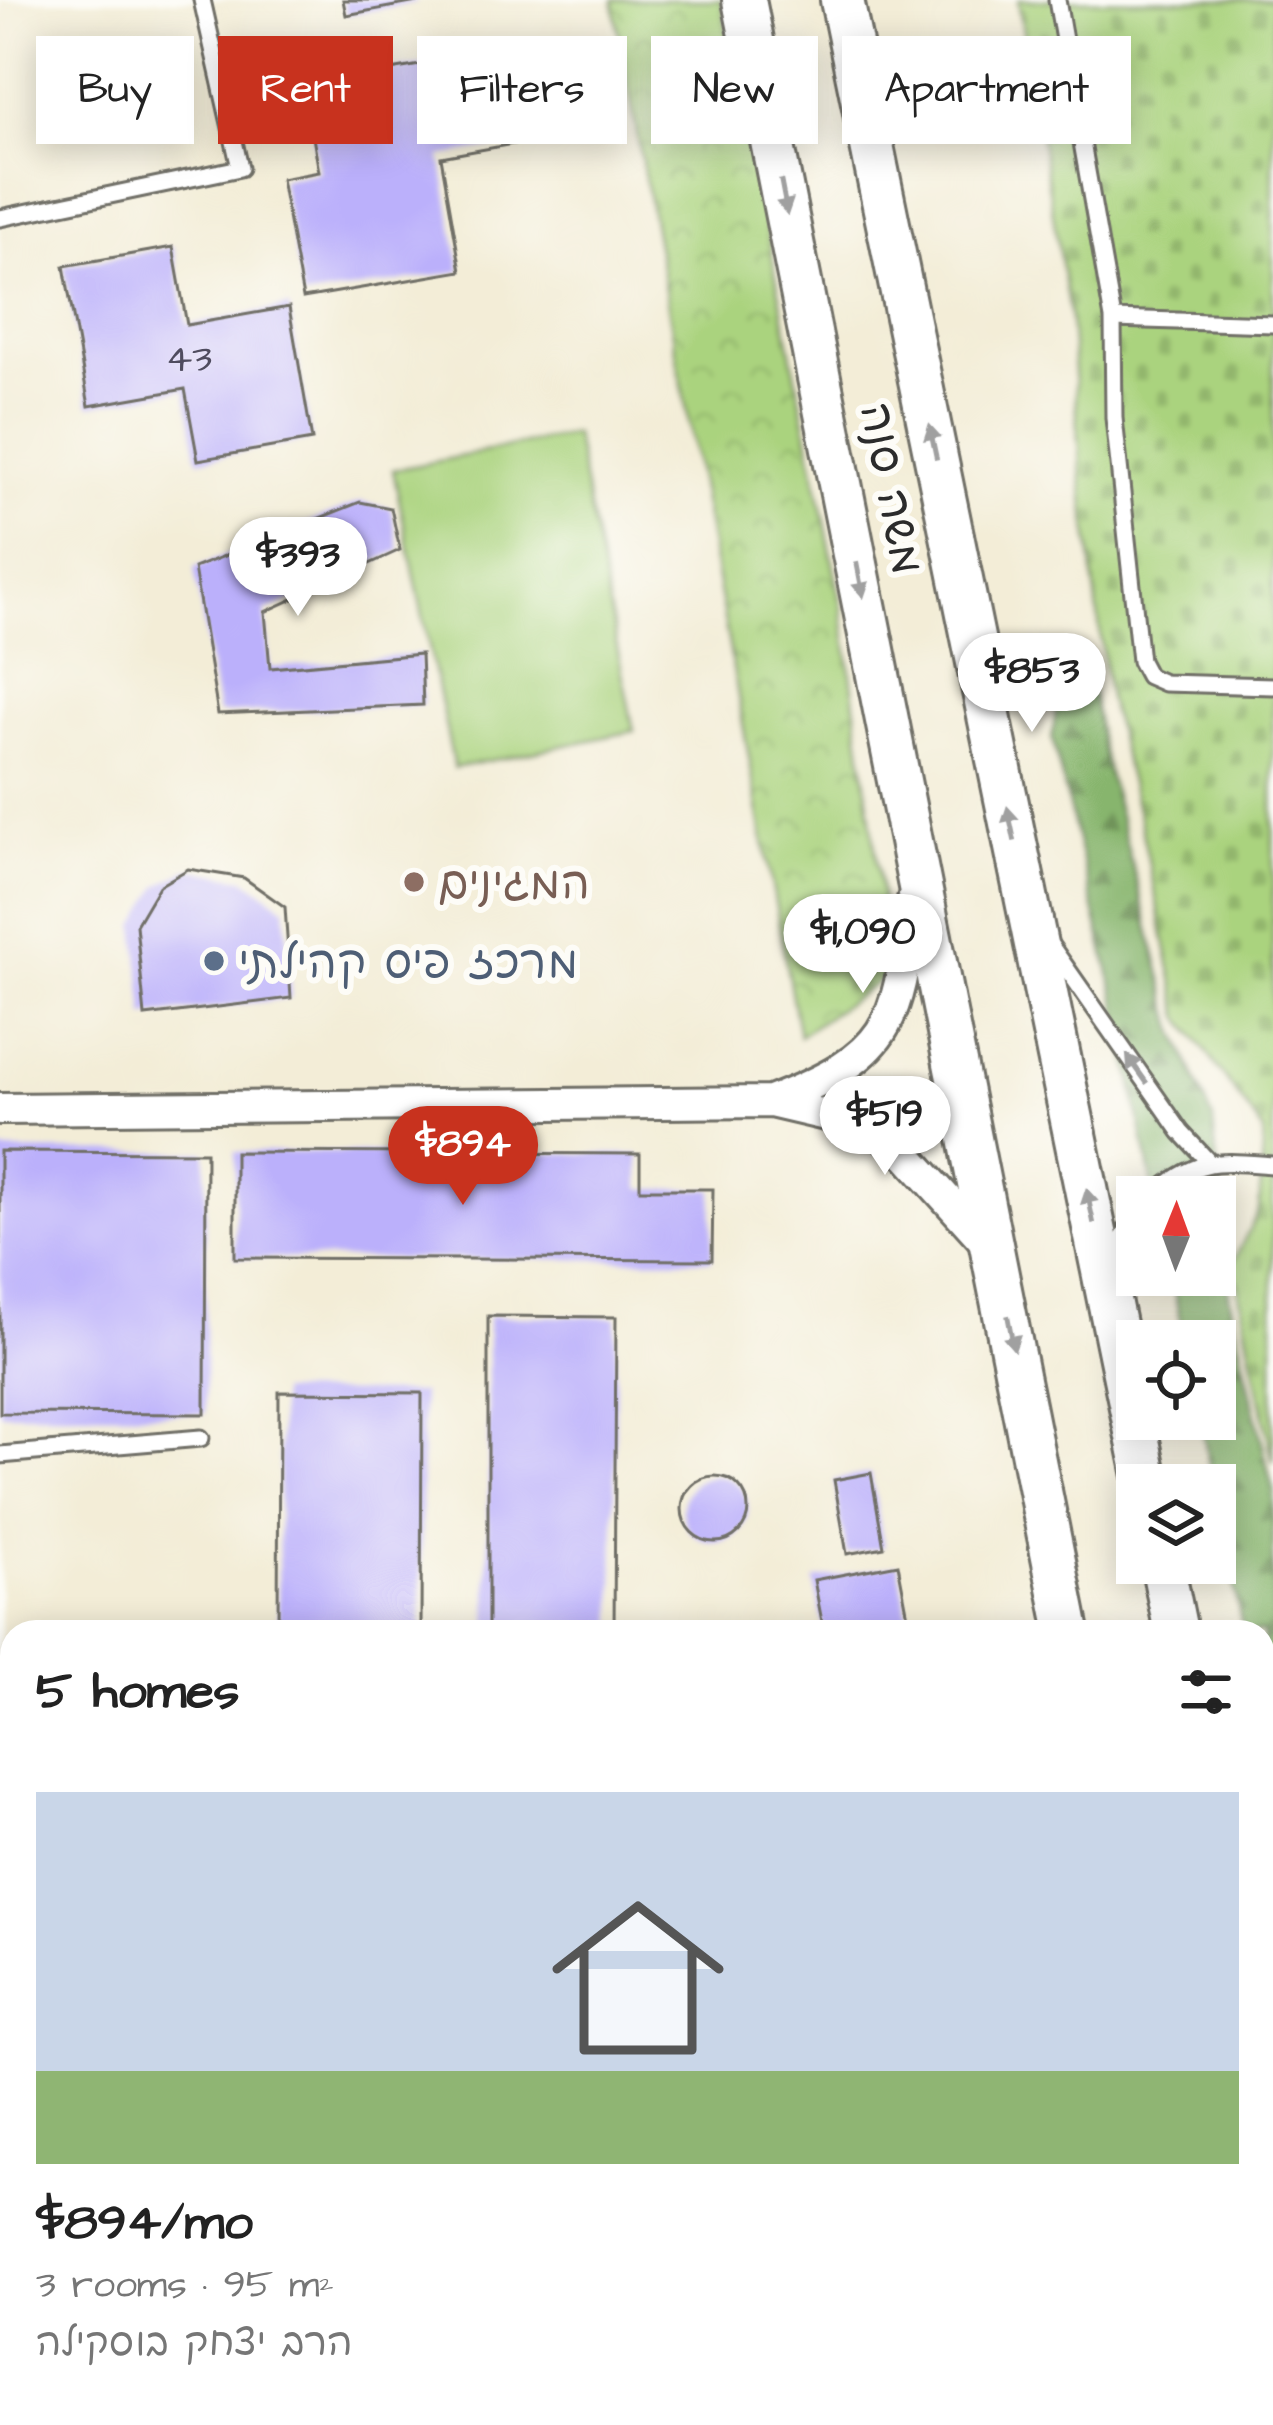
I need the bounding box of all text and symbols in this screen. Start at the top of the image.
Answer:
chip: Buy [36,36,194,144]
chip: Rent [218,36,393,144]
chip: Filters [417,36,627,144]
chip: New [651,36,818,144]
chip: Apartment [842,36,1131,144]
one-way arrow [775,179,794,217]
house number: 43 [166,333,212,387]
street label: משה סנה [843,398,937,579]
one-way arrow [922,422,941,460]
pin: $393 [227,517,369,619]
text: $393 [256,529,340,583]
one-way arrow [851,561,870,599]
pin: $853 [961,633,1103,735]
text: $853 [985,645,1079,699]
one-way arrow [1001,804,1020,842]
place label: המגינים [438,854,590,916]
marker: המגינים [401,869,427,895]
pin: $1,090 [765,894,961,996]
text: $1,090 [810,906,916,960]
place label: מרכז פיס קהילתי [238,933,578,995]
marker: מרכז פיס קהילתי [201,948,227,974]
one-way arrow [1126,1052,1149,1085]
pin: $519 [814,1076,956,1178]
text: $519 [847,1088,923,1142]
pin: $894 [392,1106,534,1208]
text: $894 [415,1118,511,1172]
north arrow [1116,1176,1236,1296]
map controls [1116,1176,1236,1584]
one-way arrow [1080,1186,1099,1224]
one-way arrow [1002,1314,1021,1352]
button: locate [1116,1320,1236,1440]
button: layers [1116,1464,1236,1584]
text: 5 homes [36,1657,239,1728]
icon: filters [1173,1659,1239,1725]
icon: home [530,1870,746,2086]
text: $894/mo [36,2188,253,2259]
text: 3 rooms · 95 m² [36,2259,334,2313]
text: הרב יצחק בוסקילה [36,2317,353,2371]

